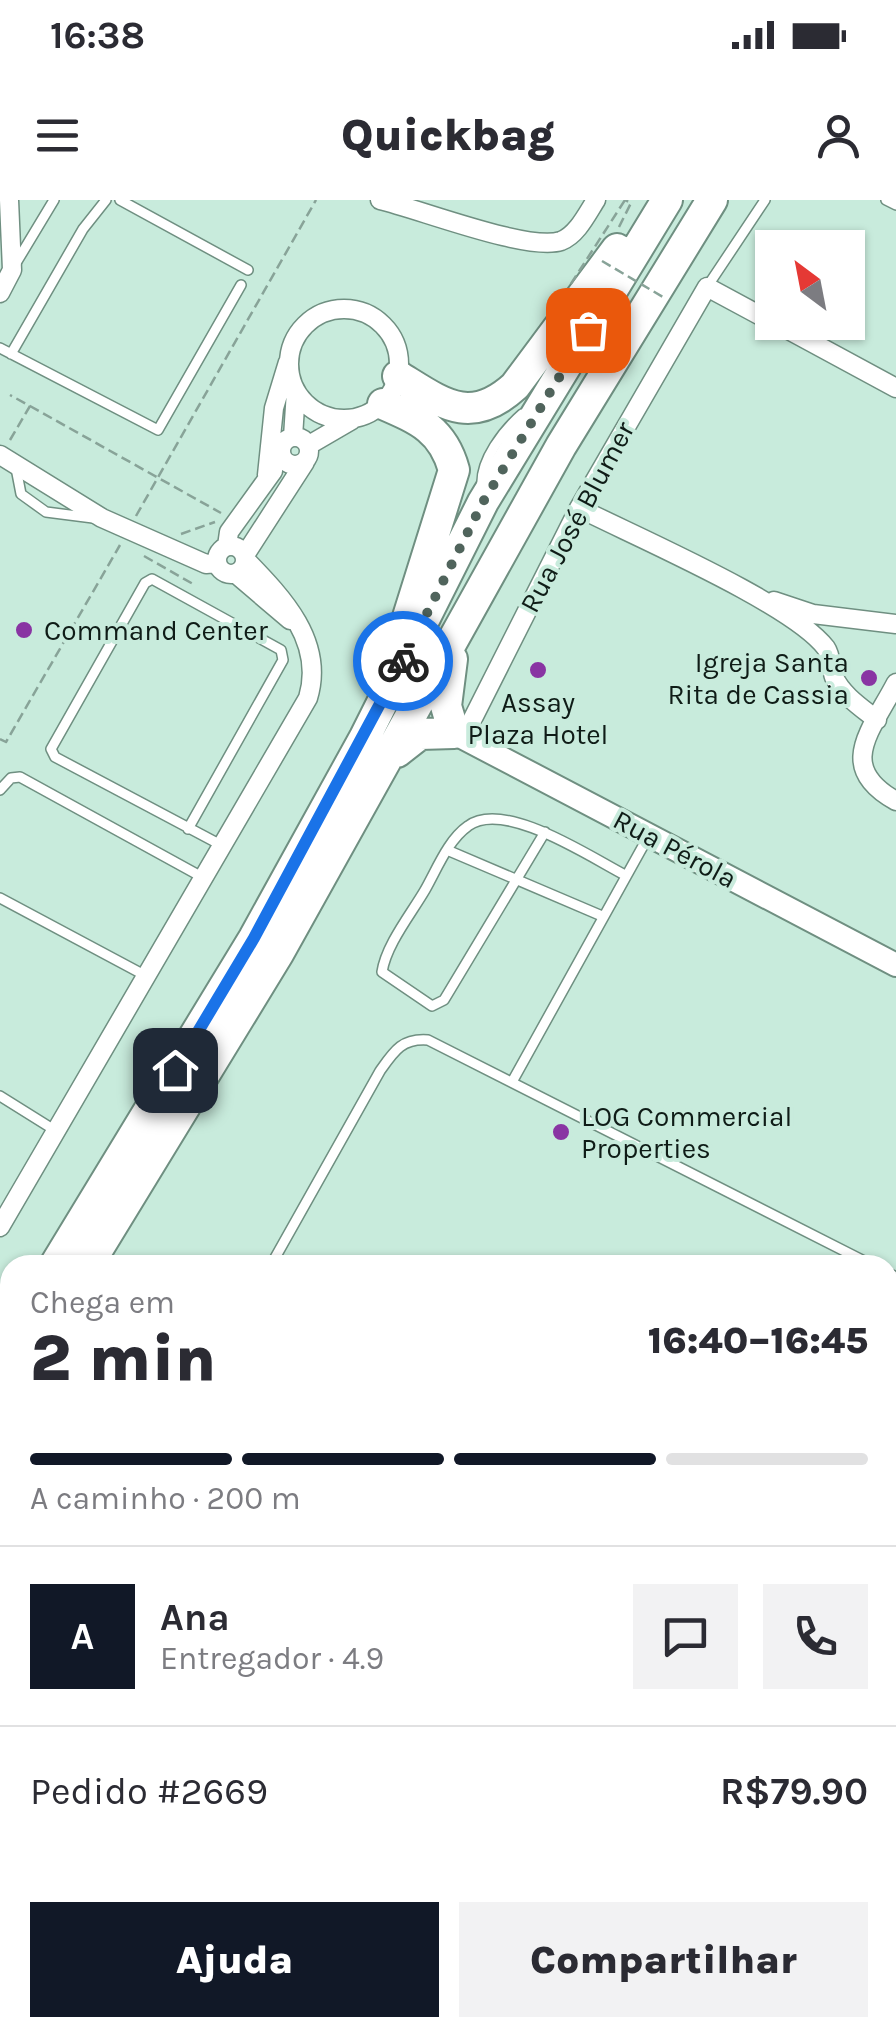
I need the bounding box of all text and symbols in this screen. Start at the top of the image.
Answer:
text: 16:38 [50,13,145,58]
icon: menu [30,108,85,163]
icon: person [811,108,866,163]
text: Quickbag [341,109,555,161]
north arrow [755,230,865,340]
map controls [755,230,865,340]
pin [546,288,631,373]
icon: bag [561,303,616,358]
street label: Rua José Blumer [513,415,642,618]
courier [353,611,453,711]
place label: Command Center [44,614,269,647]
marker: Command Center [13,619,35,641]
icon: bike [376,634,431,689]
place label: Igreja Santa Rita de Cassia [668,646,849,711]
marker: Assay Plaza Hotel [527,659,549,681]
marker: Igreja Santa Rita de Cassia [858,667,880,689]
place label: Assay Plaza Hotel [468,686,608,751]
street label: Rua Pérola [608,803,742,895]
pin [133,1028,218,1113]
icon: home [148,1043,203,1098]
place label: LOG Commercial Properties [581,1100,792,1165]
marker: LOG Commercial Properties [550,1121,572,1143]
text: Chega em [30,1284,175,1321]
text: 16:40–16:45 [648,1318,868,1363]
text: 2 min [30,1320,216,1396]
text: A caminho · 200 m [30,1480,301,1517]
button: chat [633,1584,738,1689]
button: phone [763,1584,868,1689]
text: Ana [160,1595,230,1640]
text: A [71,1614,94,1659]
text: Entregador · 4.9 [160,1640,384,1677]
text: Pedido #2669 [30,1769,268,1814]
text: R$79.90 [720,1769,868,1814]
button: Ajuda [30,1902,439,2017]
button: Compartilhar [459,1902,868,2017]

